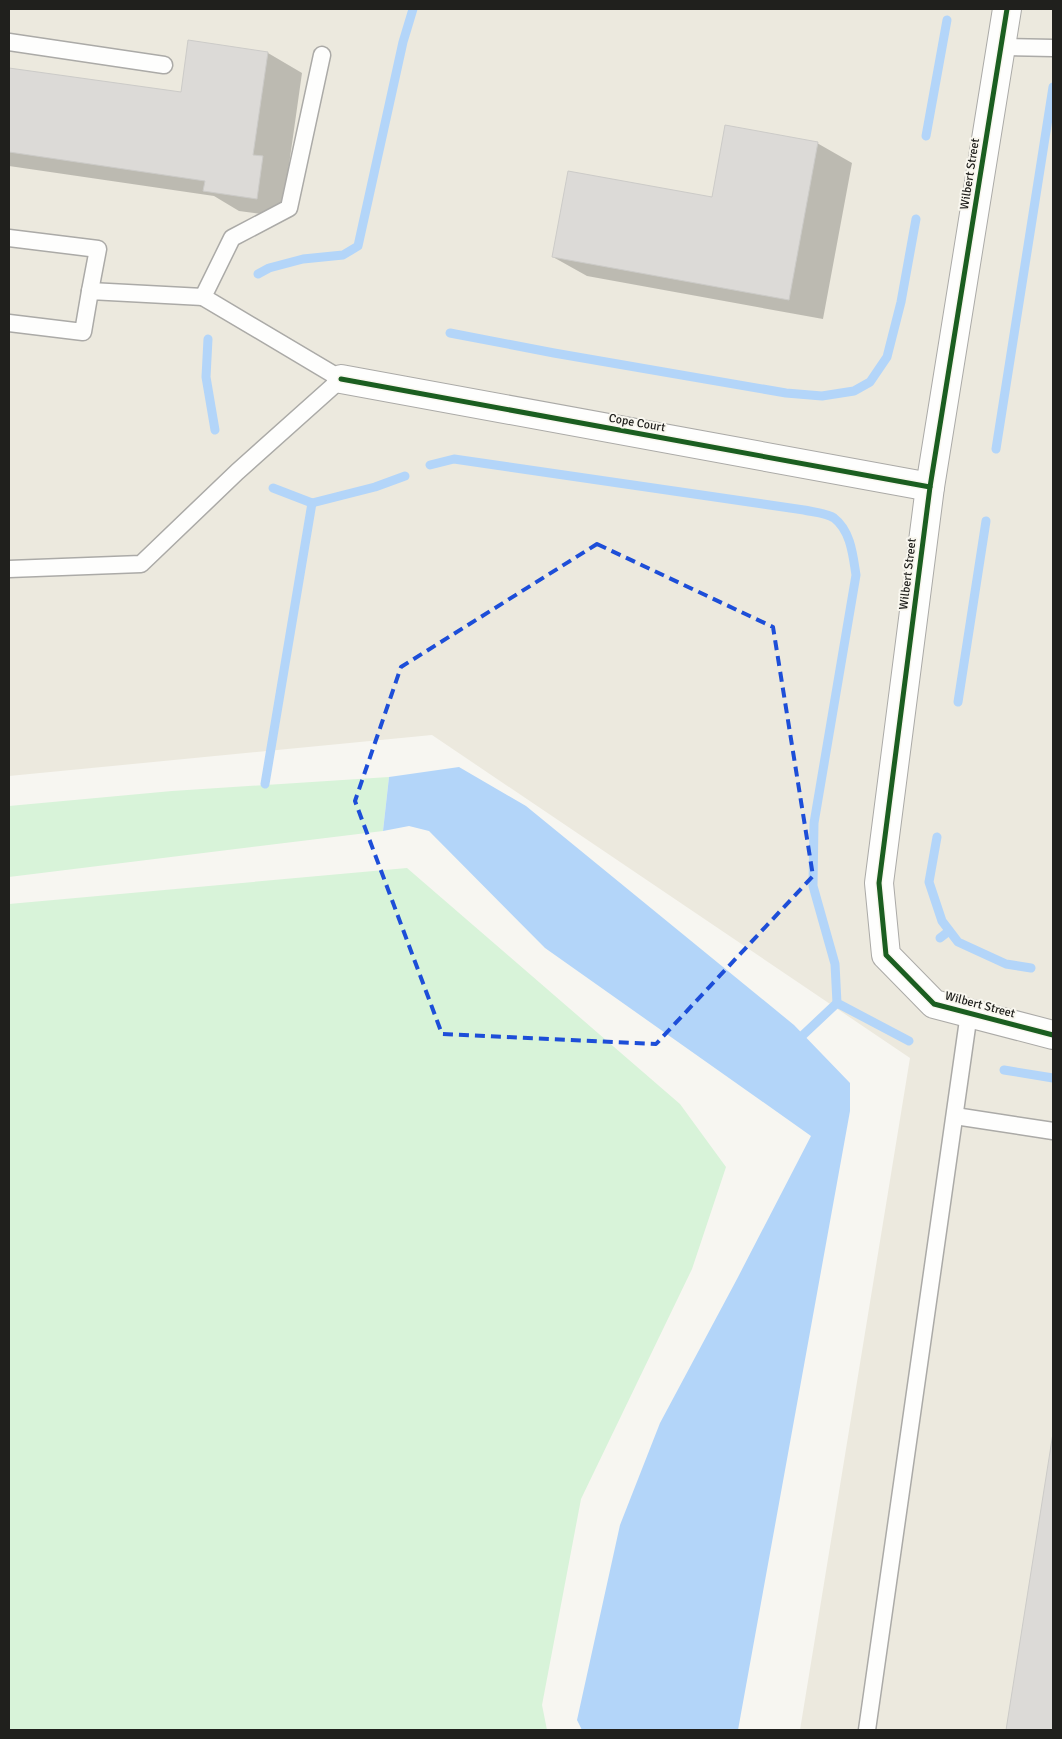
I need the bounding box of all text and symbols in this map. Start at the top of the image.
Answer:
street label: Wilbert Street [957,137,983,211]
street label: Cope Court [608,411,666,435]
street label: Wilbert Street [896,537,920,611]
street label: Wilbert Street [943,988,1017,1022]

